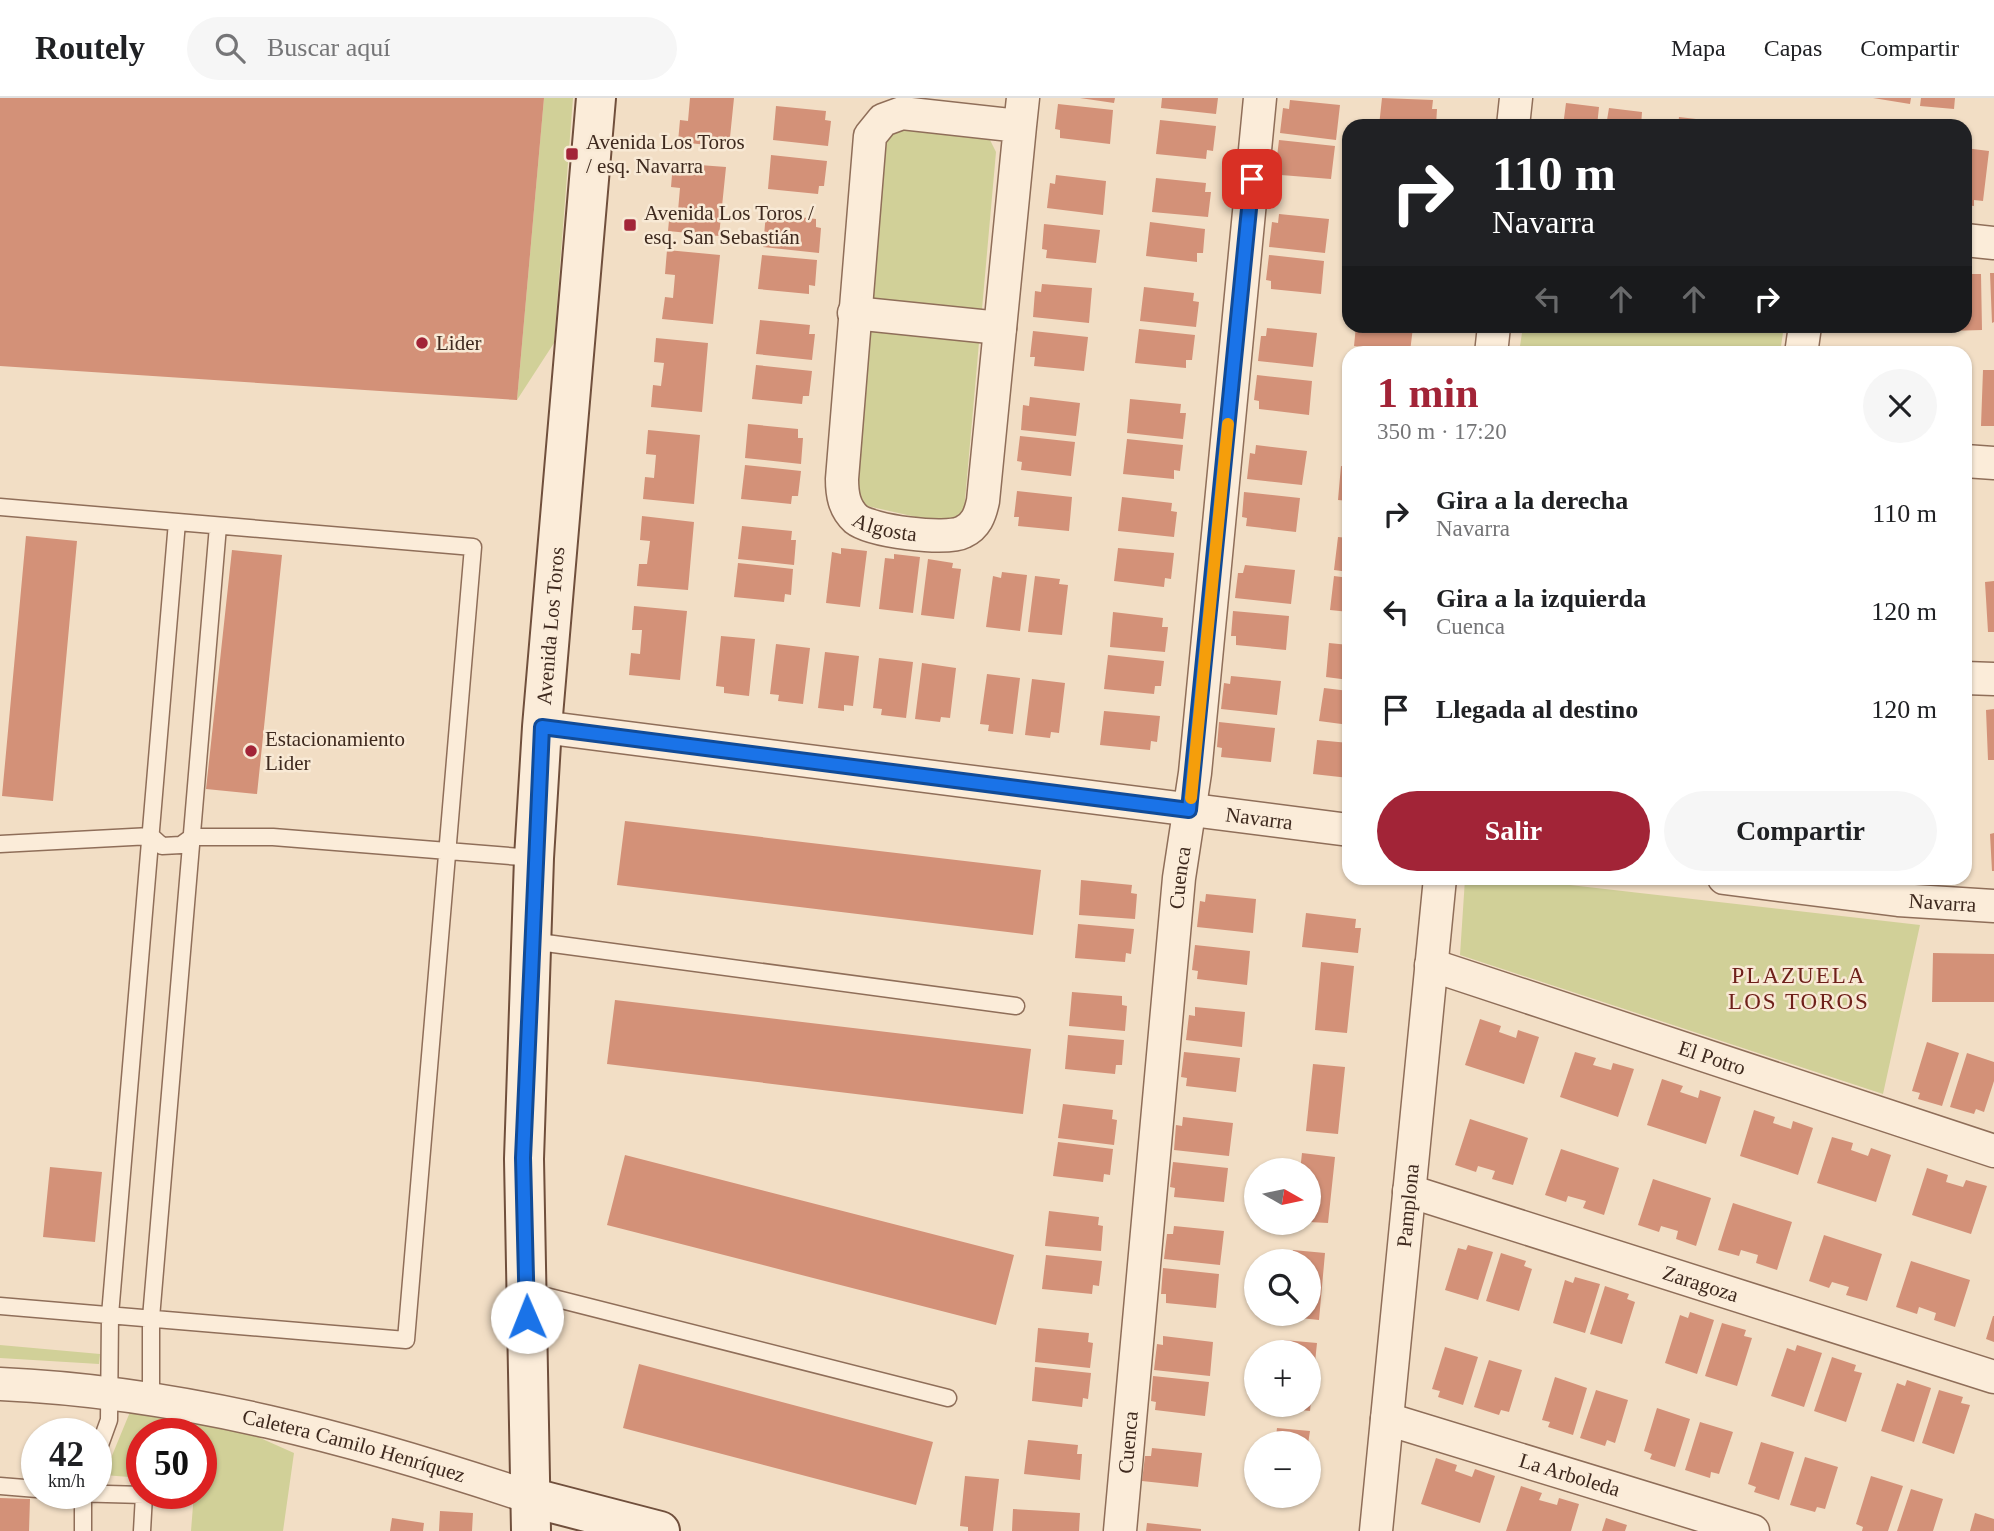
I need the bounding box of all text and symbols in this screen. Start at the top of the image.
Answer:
search box [187,17,677,80]
icon: search [211,29,249,67]
text: Routely [35,30,145,66]
text: Buscar aquí [267,33,390,62]
text: Mapa [1671,35,1726,61]
text: Capas [1764,35,1822,61]
text: Compartir [1860,35,1959,61]
place label: Avenida Los Toros / esq. Navarra [586,130,745,178]
marker: Avenida Los Toros / esq. Navarra [564,146,580,162]
text: 110 m [1492,146,1616,201]
icon: right [1377,147,1468,238]
pin [1222,149,1282,209]
icon: arrive [1233,160,1271,198]
place label: Avenida Los Toros / esq. San Sebastián [644,201,814,249]
text: Navarra [1492,204,1595,240]
marker: Avenida Los Toros / esq. San Sebastián [622,217,638,233]
icon: left [1529,280,1567,318]
icon: ahead [1602,280,1640,318]
icon: ahead [1675,280,1713,318]
icon: right [1748,280,1786,318]
place label: Lider [436,331,481,355]
marker: Lider [414,335,430,351]
button: close [1863,369,1937,443]
text: 1 min [1377,370,1479,416]
text: 350 m · 17:20 [1377,419,1507,444]
text: Gira a la derecha [1436,486,1628,515]
icon: right [1377,495,1415,533]
text: 110 m [1872,499,1937,528]
street label: Algosta [848,508,919,546]
text: Navarra [1436,516,1510,541]
street label: Avenida Los Toros [532,546,569,706]
text: Gira a la izquierda [1436,584,1646,613]
icon: left [1377,593,1415,631]
text: 120 m [1871,597,1937,626]
text: Cuenca [1436,614,1505,639]
icon: arrive [1377,691,1415,729]
text: Llegada al destino [1436,695,1638,724]
text: 120 m [1871,695,1937,724]
place label: Estacionamiento Lider [265,727,405,775]
marker: Estacionamiento Lider [243,743,259,759]
button: Salir [1377,791,1650,871]
button: Compartir [1664,791,1937,871]
street label: Navarra [1224,802,1295,835]
street label: Cuenca [1164,844,1196,910]
street label: Navarra [1908,889,1978,917]
district label: PLAZUELA LOS TOROS [1728,963,1870,1014]
street label: El Potro [1675,1036,1749,1080]
north arrow [1244,1158,1321,1236]
map controls [1244,1158,1321,1508]
street label: Pamplona [1392,1162,1424,1249]
button: search [1244,1249,1321,1326]
street label: Zaragoza [1660,1260,1742,1307]
position arrow [490,1280,564,1354]
button: + [1244,1340,1321,1417]
street label: Caletera Camilo Henríquez [240,1404,468,1487]
street label: Cuenca [1113,1409,1143,1475]
speed limit sign: 50 [126,1418,217,1509]
button: − [1244,1431,1321,1508]
text: 42 [49,1435,84,1474]
street label: La Arboleda [1516,1448,1624,1502]
text: km/h [48,1471,85,1491]

